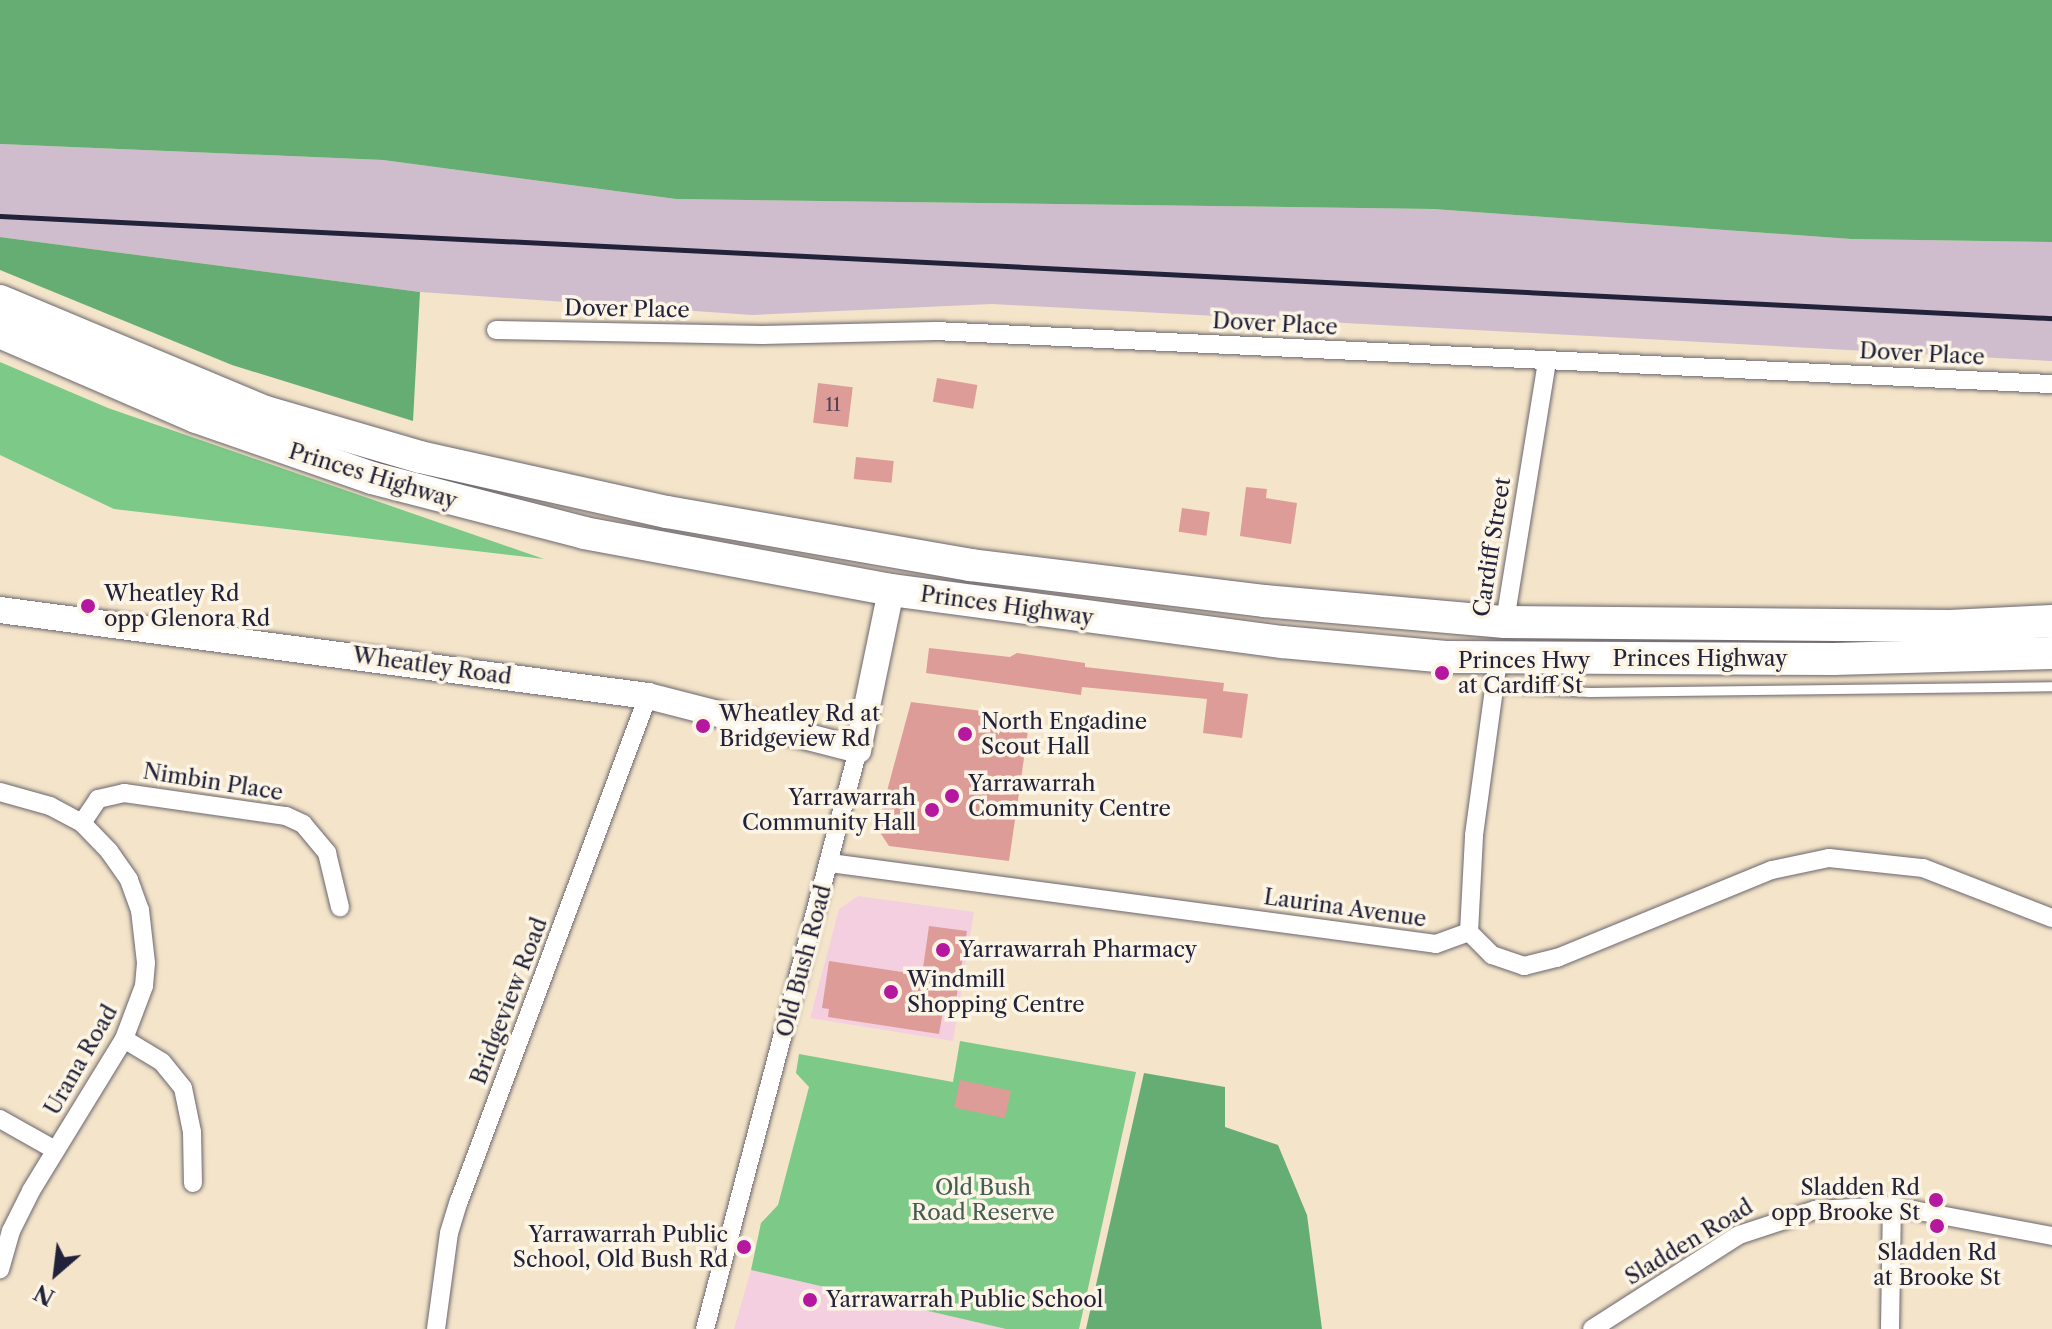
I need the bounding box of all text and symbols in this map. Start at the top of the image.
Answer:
street label: Dover Place [564,295,690,323]
street label: Dover Place [1211,308,1339,340]
street label: Dover Place [1858,338,1986,370]
house number: 11 [825,394,841,416]
street label: Princes Highway [286,438,460,514]
street label: Cardiff Street [1468,475,1516,619]
place label: Wheatley Rd opp Glenora Rd [104,580,270,632]
street label: Princes Highway [919,581,1095,631]
marker: Wheatley Rd opp Glenora Rd [79,597,97,615]
street label: Wheatley Road [350,642,514,690]
street label: Princes Highway [1613,646,1787,672]
place label: Princes Hwy at Cardiff St [1458,647,1590,698]
marker: Princes Hwy at Cardiff St [1433,664,1451,682]
place label: Wheatley Rd at Bridgeview Rd [719,700,880,752]
place label: North Engadine Scout Hall [981,708,1147,760]
marker: Wheatley Rd at Bridgeview Rd [694,717,712,735]
marker: North Engadine Scout Hall [956,725,974,743]
street label: Nimbin Place [141,758,285,806]
place label: Yarrawarrah Community Centre [968,770,1171,822]
place label: Yarrawarrah Community Hall [741,784,916,836]
marker: Yarrawarrah Community Centre [943,787,961,805]
marker: Yarrawarrah Community Hall [923,801,941,819]
street label: Old Bush Road [771,882,837,1040]
street label: Laurina Avenue [1261,883,1429,933]
street label: Bridgeview Road [465,914,553,1088]
place label: Yarrawarrah Pharmacy [959,937,1197,963]
marker: Yarrawarrah Pharmacy [934,941,952,959]
place label: Windmill Shopping Centre [907,966,1085,1018]
marker: Windmill Shopping Centre [882,983,900,1001]
street label: Urana Road [39,1000,123,1120]
park label: Old Bush Road Reserve [911,1174,1055,1226]
place label: Sladden Rd opp Brooke St [1771,1174,1920,1226]
marker: Sladden Rd opp Brooke St [1927,1191,1945,1209]
street label: Sladden Road [1620,1193,1758,1291]
marker: Sladden Rd at Brooke St [1928,1217,1946,1235]
place label: Yarrawarrah Public School, Old Bush Rd [513,1221,728,1272]
north arrow [16,1233,96,1313]
marker: Yarrawarrah Public School, Old Bush Rd [735,1238,753,1256]
place label: Sladden Rd at Brooke St [1873,1239,2001,1290]
text: N [30,1278,59,1311]
place label: Yarrawarrah Public School [826,1287,1103,1313]
marker: Yarrawarrah Public School [801,1291,819,1309]

